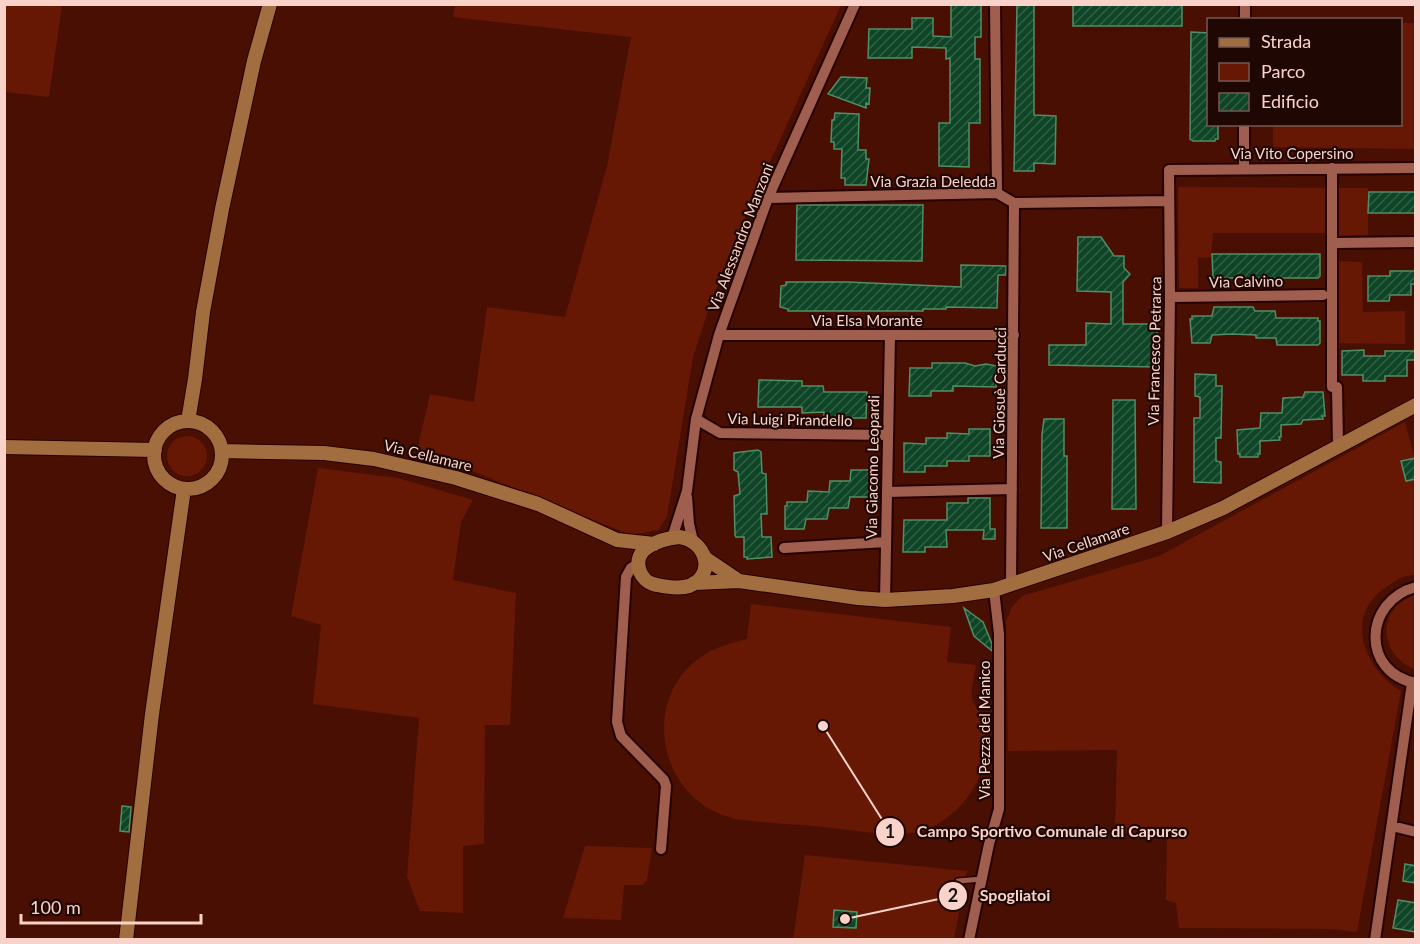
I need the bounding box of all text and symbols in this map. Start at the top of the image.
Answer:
legend [1207,18,1402,126]
text: Strada [1261,30,1311,52]
text: Parco [1261,60,1305,82]
text: Edificio [1261,90,1319,112]
street label: Via Vito Copersino [1230,144,1354,162]
street label: Via Alessandro Manzoni [703,160,777,314]
street label: Via Grazia Deledda [870,172,996,190]
street label: Via Calvino [1209,271,1283,291]
street label: Via Francesco Petrarca [1144,276,1164,426]
street label: Via Elsa Morante [811,311,923,329]
street label: Via Giosuè Carducci [989,327,1009,459]
street label: Via Giacomo Leopardi [862,395,882,539]
street label: Via Luigi Pirandello [727,409,853,429]
street label: Via Cellamare [382,435,474,475]
street label: Via Cellamare [1040,519,1132,565]
street label: Via Pezza del Manico [975,661,993,799]
callout: Campo Sportivo Comunale di Capurso [875,815,1199,849]
text: 1 [885,820,895,842]
text: Campo Sportivo Comunale di Capurso [917,821,1187,840]
callout: Spogliatoi [938,879,1062,913]
text: 2 [948,884,958,906]
text: Spogliatoi [980,885,1050,904]
scale bar [21,887,201,925]
text: 100 m [30,896,81,918]

